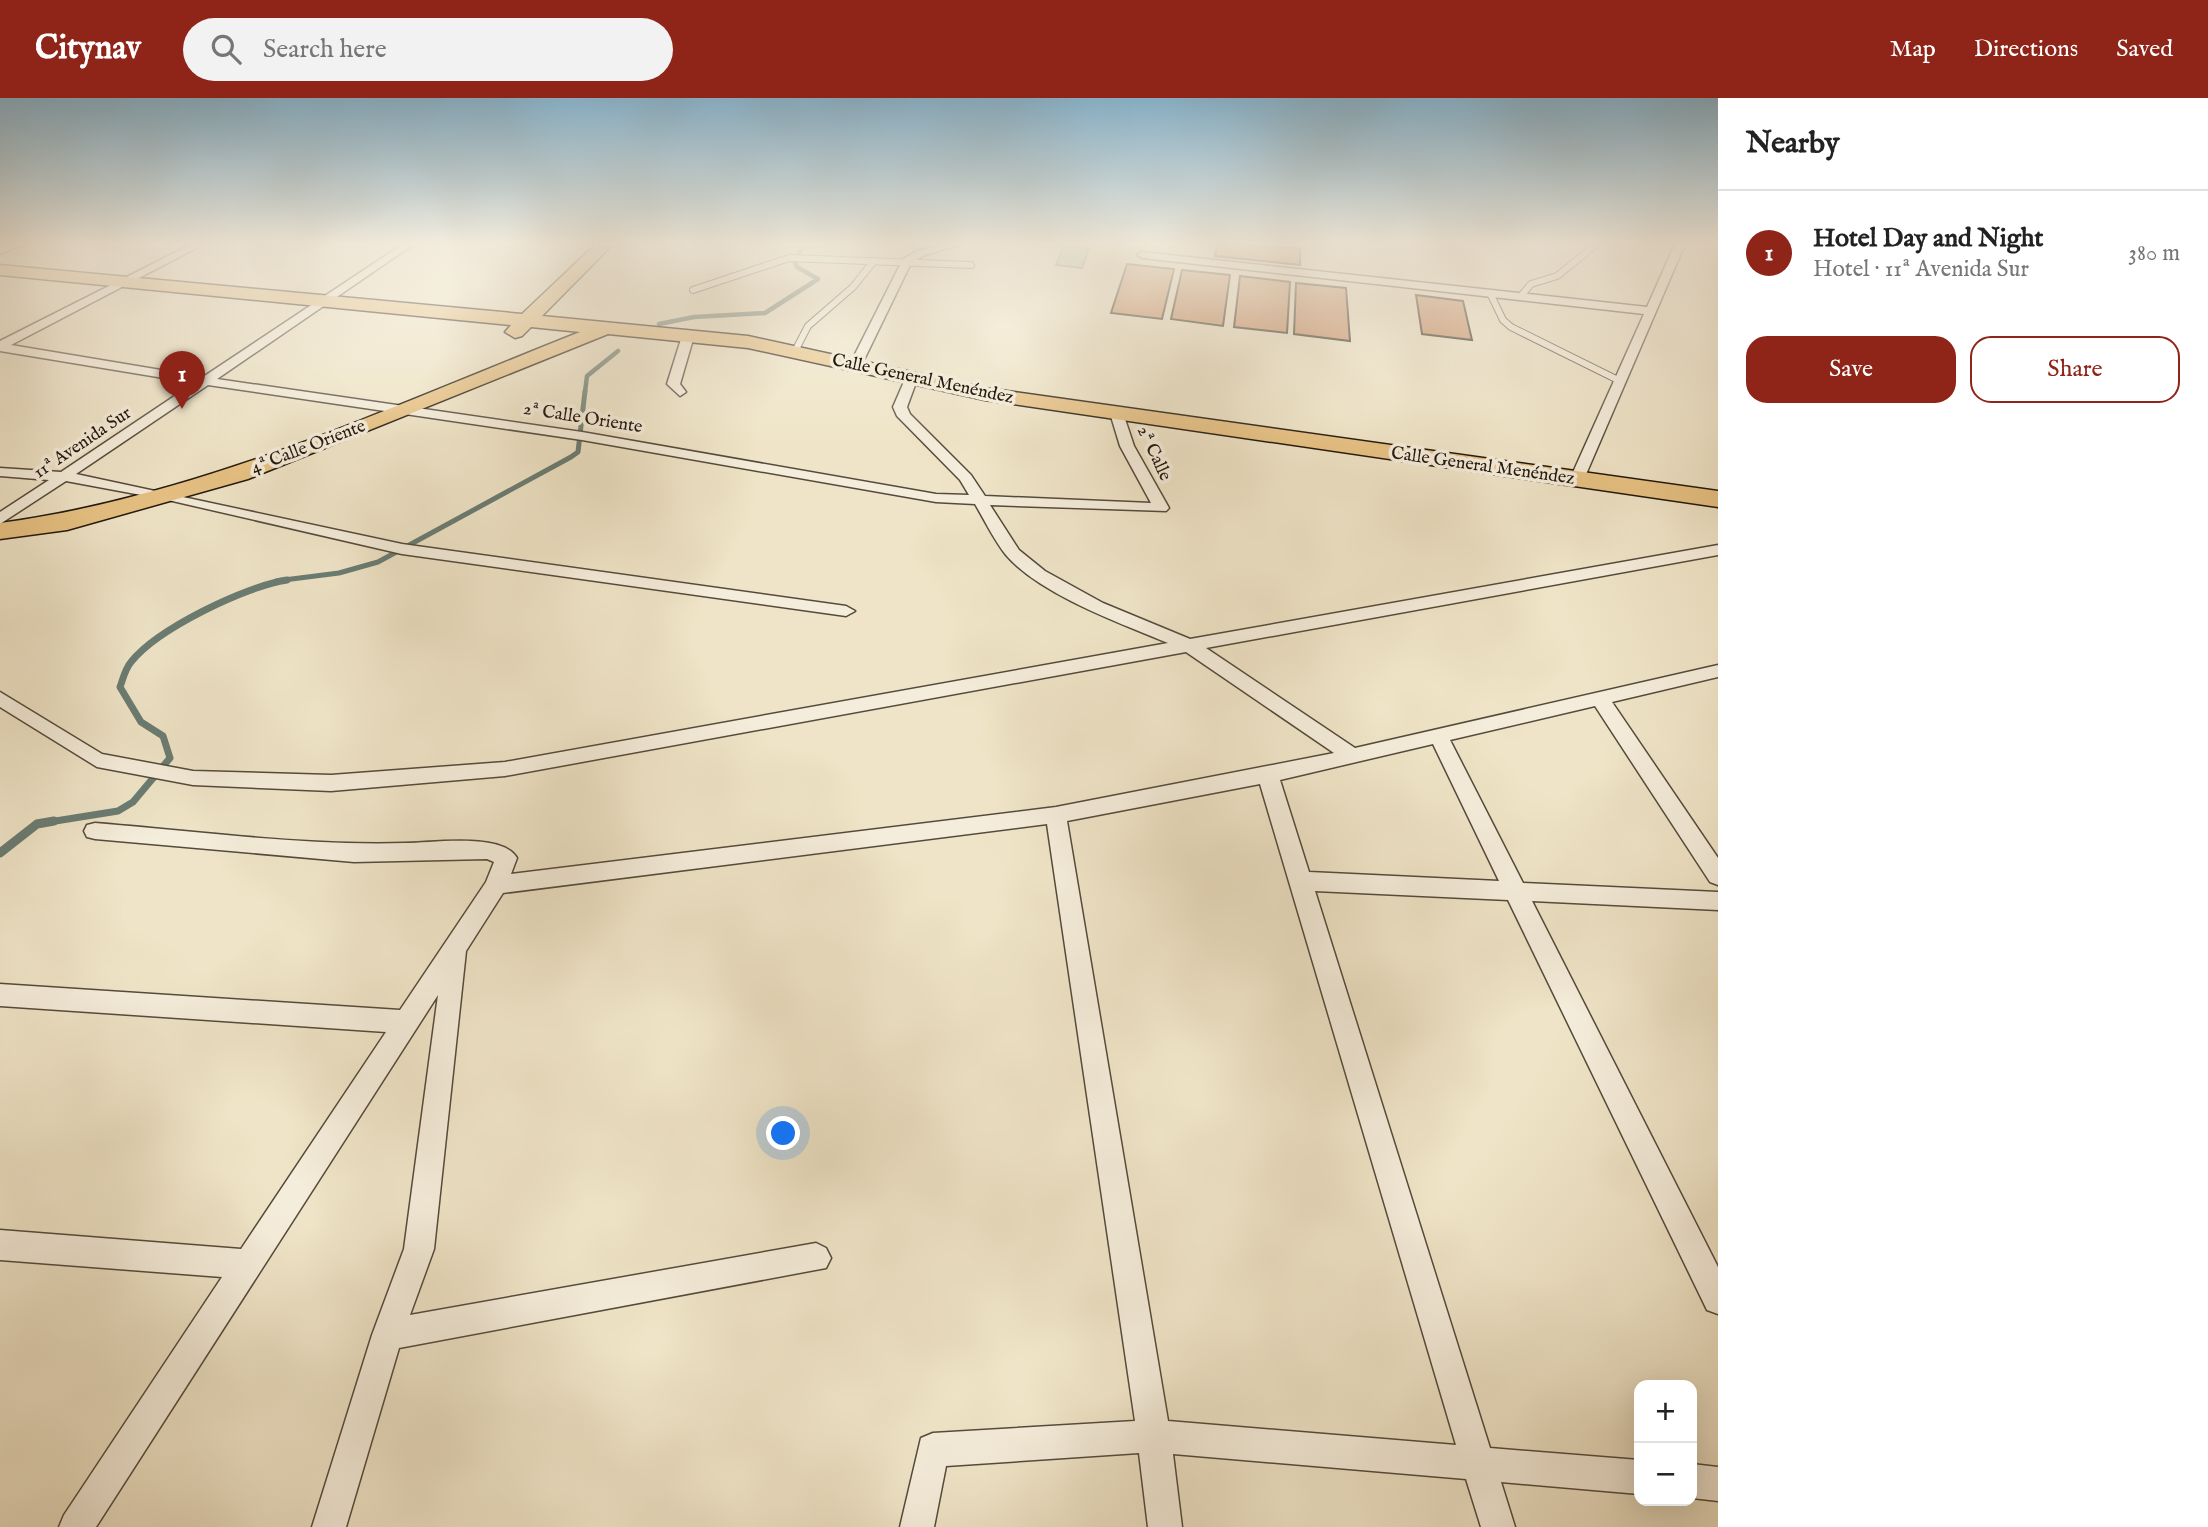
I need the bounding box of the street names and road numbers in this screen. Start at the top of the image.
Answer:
street label: Calle General Menéndez [830,349,1016,410]
street label: 2ª Calle Oriente [522,398,644,439]
street label: 11ª Avenida Sur [30,402,136,484]
street label: 4ª Calle Oriente [248,415,369,480]
street label: 2ª Calle [1131,423,1176,485]
street label: Calle General Menéndez [1390,442,1576,491]

